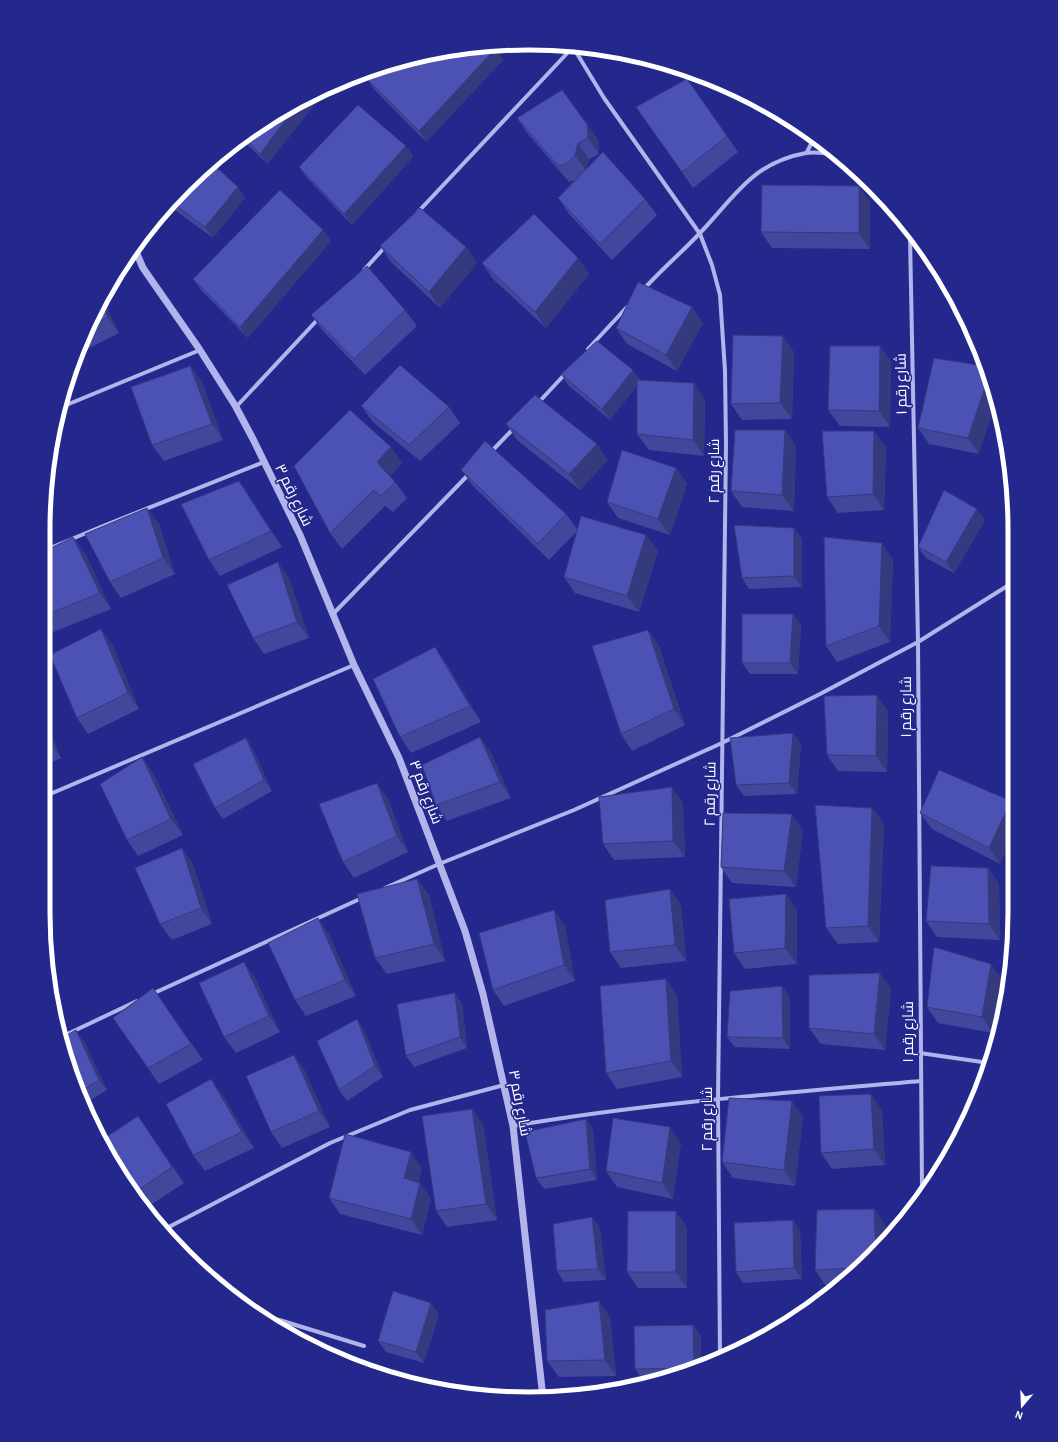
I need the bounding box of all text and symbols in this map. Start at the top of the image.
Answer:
street label: شارع رقم ١ [892,353,913,415]
street label: شارع رقم ٢ [706,439,725,503]
street label: شارع رقم ٣ [269,461,316,530]
street label: شارع رقم ١ [898,676,917,738]
street label: شارع رقم ٣ [404,758,445,827]
street label: شارع رقم ٢ [701,761,722,827]
street label: شارع رقم ١ [900,1001,919,1063]
street label: شارع رقم ٣ [503,1069,534,1138]
street label: شارع رقم ٢ [699,1087,718,1151]
north arrow [1002,1386,1042,1426]
text: N [1013,1409,1024,1421]

